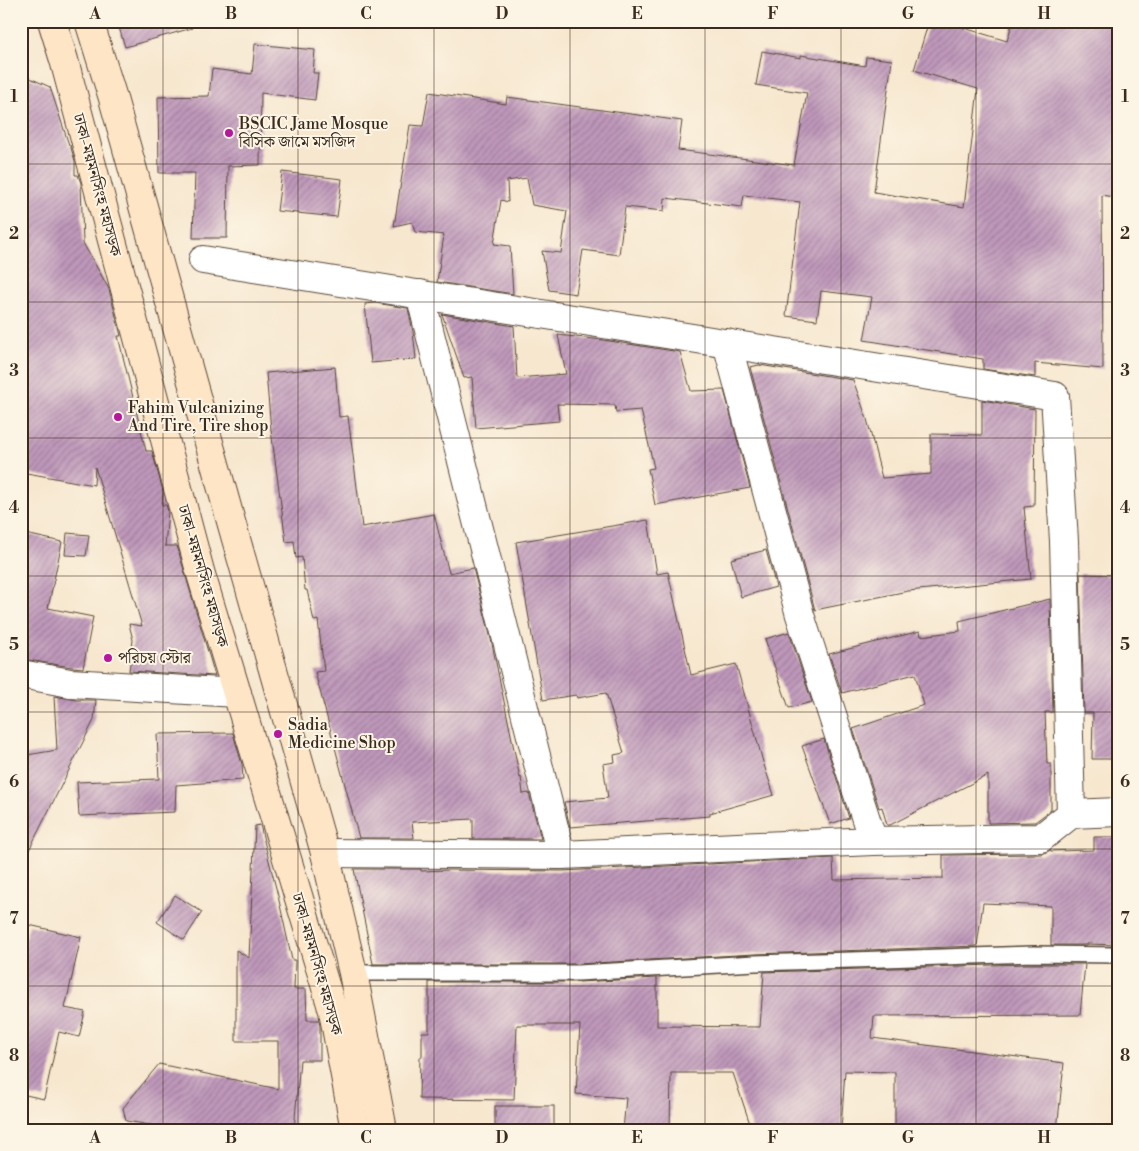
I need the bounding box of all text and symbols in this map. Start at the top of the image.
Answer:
text: A [88,4,101,24]
text: B [225,4,237,24]
text: C [360,4,372,24]
text: D [496,4,509,24]
text: E [631,4,643,24]
text: F [767,4,779,24]
text: G [902,4,915,24]
text: H [1037,4,1051,24]
text: 1 [10,87,18,107]
text: 1 [1121,87,1129,107]
street label: ঢাকা-ময়মনসিংহ মহাসড়ক [68,111,126,259]
place label: BSCIC Jame Mosque বিসিক জামে মসজিদ [238,114,388,152]
marker: BSCIC Jame Mosque বিসিক জামে মসজিদ [223,127,235,139]
text: 2 [9,224,19,244]
text: 2 [1120,224,1130,244]
text: 3 [9,361,19,381]
text: 3 [1120,361,1130,381]
place label: Fahim Vulcanizing And Tire, Tire shop [127,398,269,436]
marker: Fahim Vulcanizing And Tire, Tire shop [112,411,124,423]
text: 4 [9,498,20,518]
text: 4 [1120,498,1131,518]
street label: ঢাকা-ময়মনসিংহ মহাসড়ক [173,502,233,650]
text: 5 [9,635,19,655]
text: 5 [1120,635,1130,655]
place label: পরিচয় স্টোর [118,648,192,668]
marker: পরিচয় স্টোর [102,652,114,664]
place label: Sadia Medicine Shop [288,715,396,753]
marker: Sadia Medicine Shop [272,728,284,740]
text: 6 [9,772,19,792]
text: 6 [1120,772,1130,792]
street label: ঢাকা-ময়মনসিংহ মহাসড়ক [287,890,347,1038]
text: 7 [9,909,19,929]
text: 7 [1120,909,1130,929]
text: 8 [9,1046,19,1066]
text: 8 [1120,1046,1130,1066]
text: A [88,1128,101,1148]
text: B [225,1128,237,1148]
text: C [360,1128,372,1148]
text: D [496,1128,509,1148]
text: E [631,1128,643,1148]
text: F [767,1128,779,1148]
text: G [902,1128,915,1148]
text: H [1037,1128,1051,1148]

